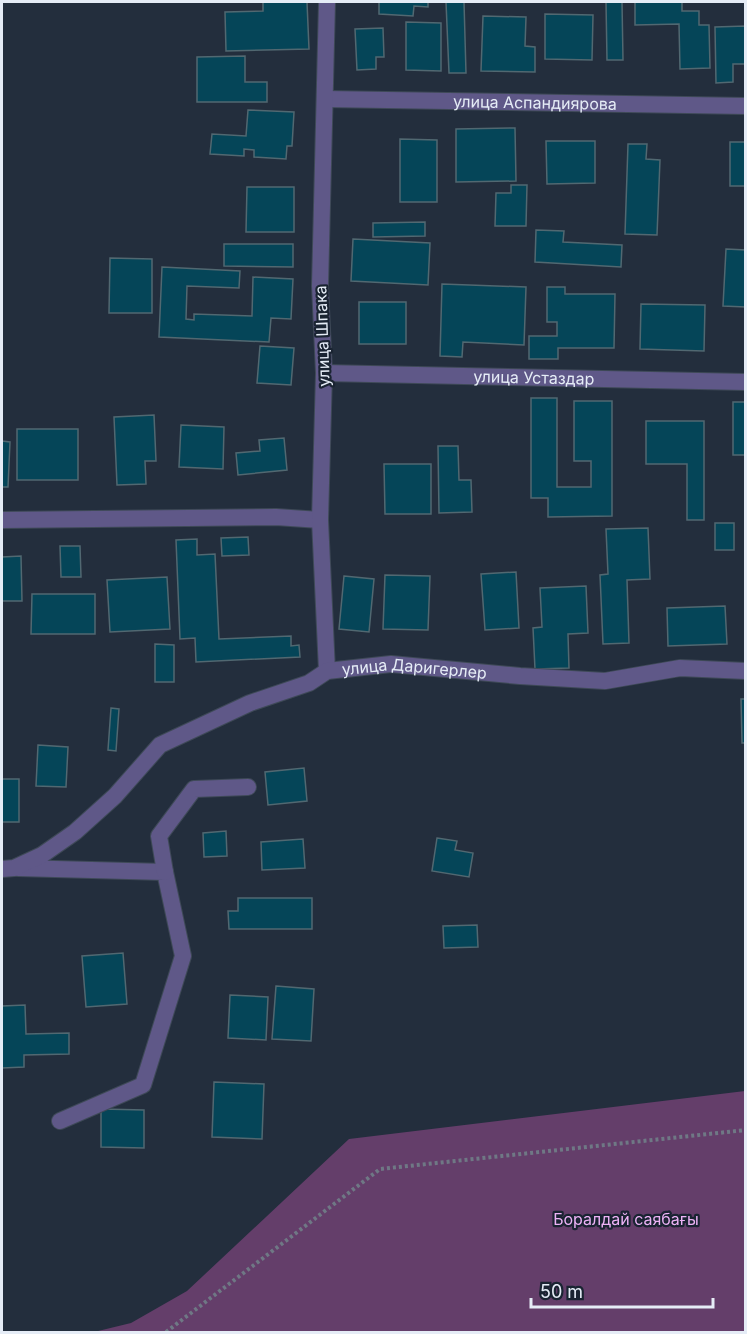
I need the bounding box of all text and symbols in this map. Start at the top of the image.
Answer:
street label: улица Аспандиярова [453,91,617,114]
street label: улица Шпака [310,285,334,387]
street label: улица Устаздар [473,366,595,389]
street label: улица Даригерлер [341,654,488,683]
park label: Боралдай саябағы [553,1209,699,1229]
scale bar [531,1271,712,1309]
text: 50 m [540,1281,583,1302]

